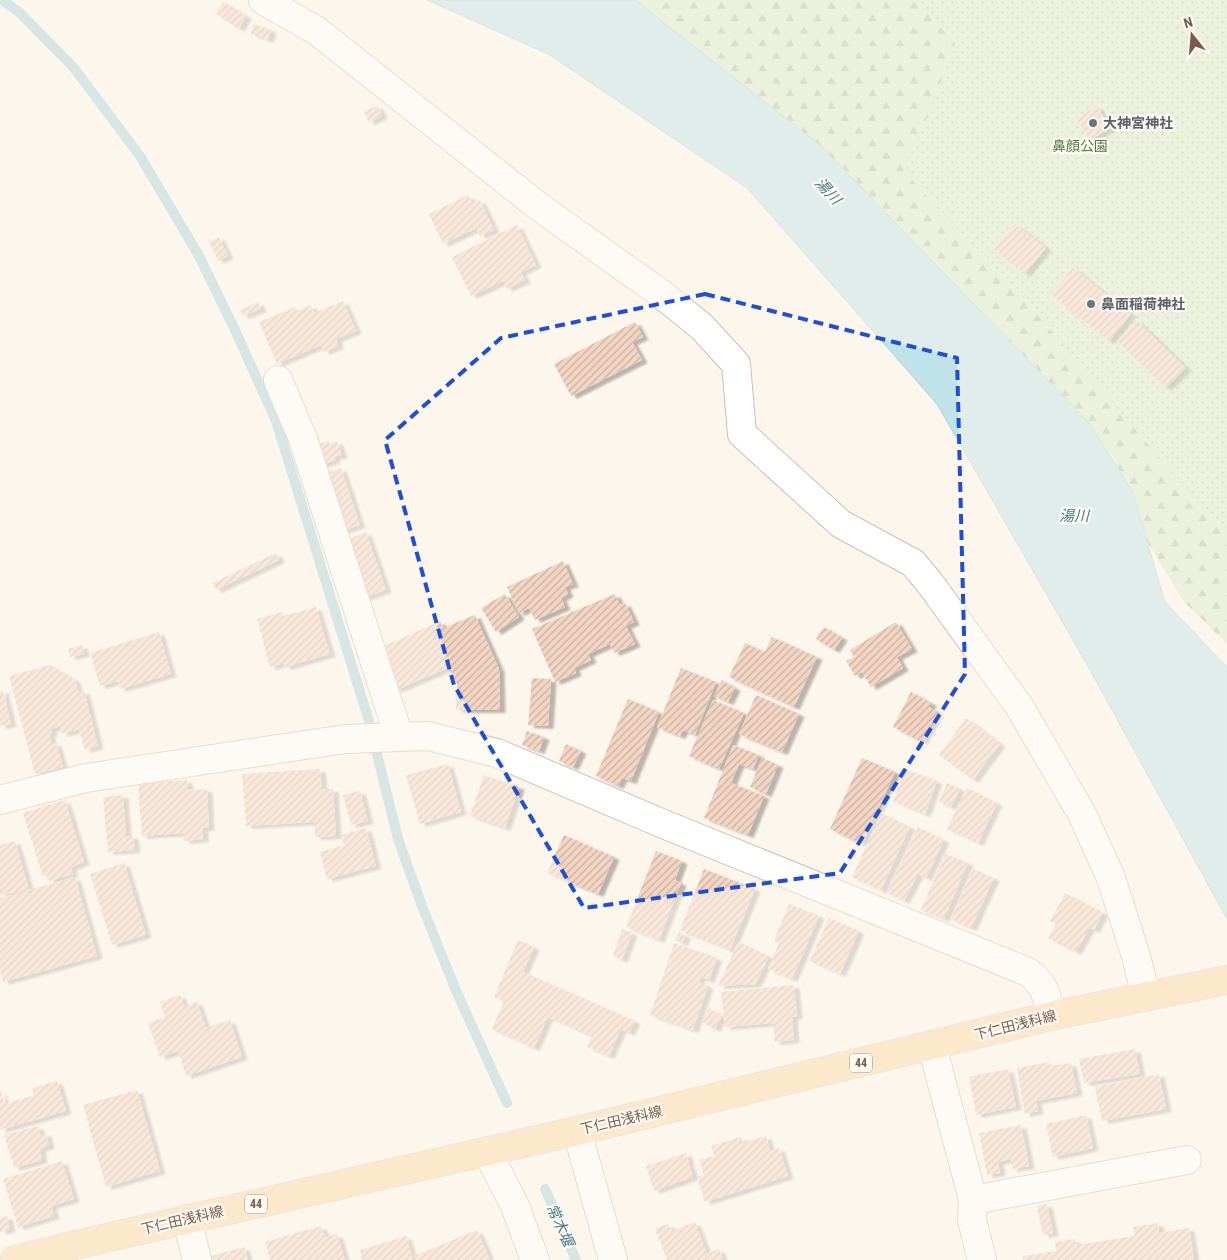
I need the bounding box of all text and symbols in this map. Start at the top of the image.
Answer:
north arrow [1167,10,1217,60]
text: N [1182,14,1195,31]
place label: 大神宮神社 [1103,115,1173,131]
marker: 大神宮神社 [1087,117,1099,129]
park label: 鼻顔公園 [1052,138,1108,154]
water label: 湯川 [811,174,846,210]
place label: 鼻面稲荷神社 [1101,296,1185,312]
marker: 鼻面稲荷神社 [1085,298,1097,310]
water label: 湯川 [1059,507,1091,525]
street label: 下仁田浅科線 [972,1007,1058,1043]
road number: 44 [850,1054,872,1072]
street label: 下仁田浅科線 [578,1103,664,1137]
road number: 44 [245,1194,267,1214]
water label: 常木堰 [543,1201,579,1252]
street label: 下仁田浅科線 [139,1203,225,1237]

